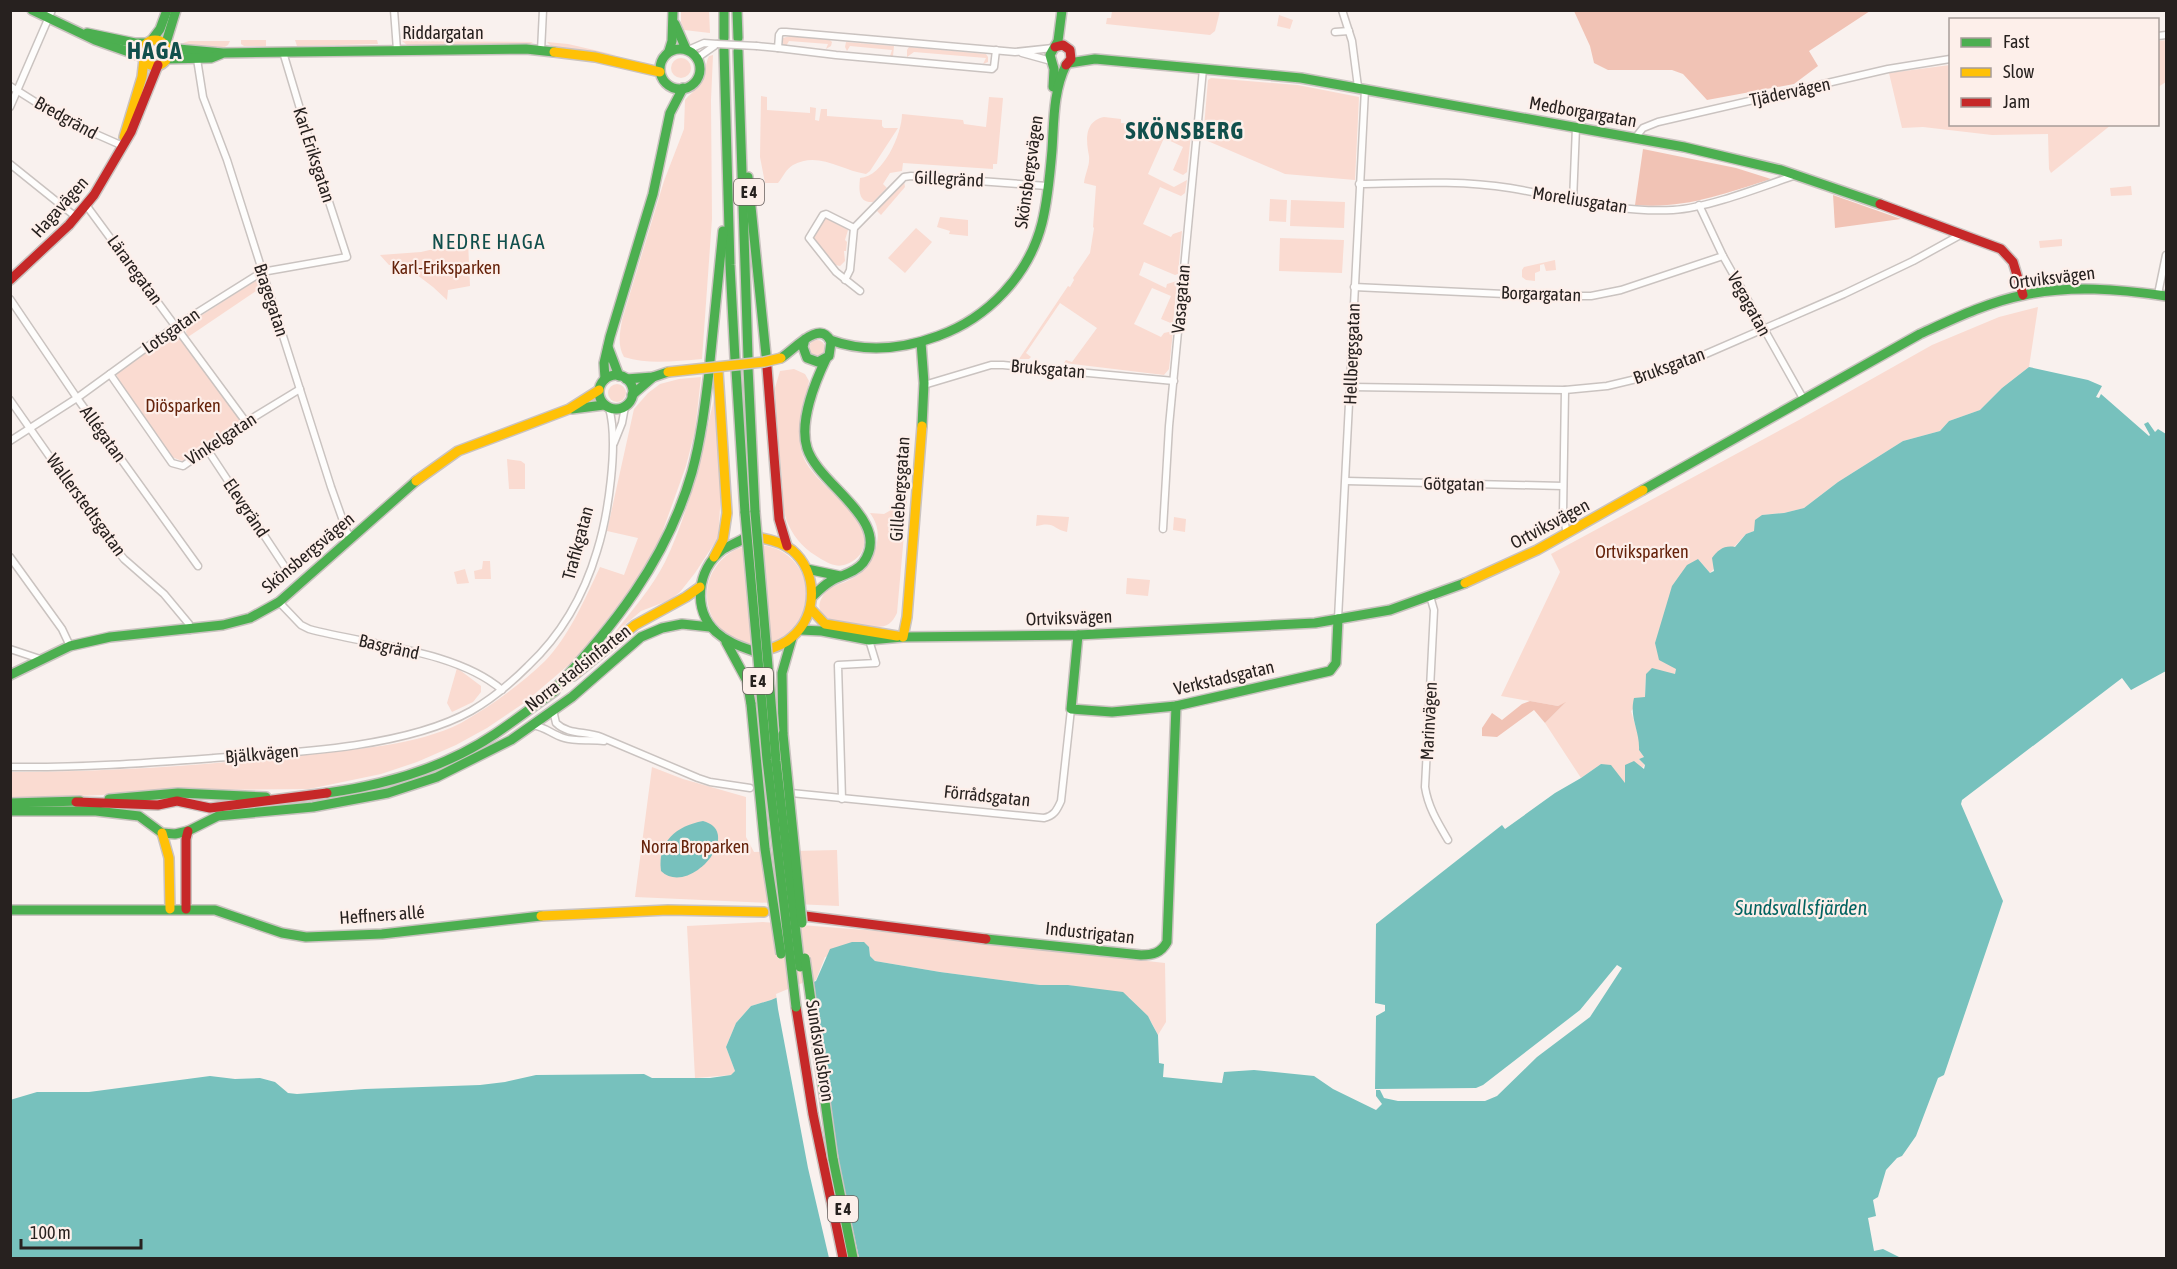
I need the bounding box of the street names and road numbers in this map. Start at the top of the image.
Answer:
street label: Riddargatan [402,22,484,43]
street label: Tjädervägen [1748,73,1832,110]
street label: Bredgränd [31,92,101,143]
street label: Medborgargatan [1528,92,1639,131]
street label: Karl Eriksgatan [289,105,340,205]
street label: Skönsbergsvägen [1010,114,1047,230]
street label: Gillegränd [914,166,984,191]
street label: Hagavägen [27,172,92,241]
road number: E 4 [734,179,764,205]
street label: Moreliusgatan [1531,182,1629,217]
street label: Läraregatan [103,231,167,308]
street label: Bragegatan [250,261,293,339]
street label: Ortviksvägen [2008,262,2096,293]
street label: Vasagatan [1167,263,1194,334]
street label: Vegagatan [1723,268,1776,340]
street label: Borgargatan [1501,282,1582,305]
street label: Lotsgatan [138,303,203,358]
street label: Hellbergsgatan [1339,303,1364,405]
street label: Bruksgatan [1630,343,1708,388]
street label: Bruksgatan [1010,355,1086,382]
street label: Allégatan [76,401,131,466]
street label: Vinkelgatan [181,408,260,469]
street label: Gillebergsgatan [885,436,914,542]
street label: Wallerstedtsgatan [42,449,131,560]
street label: Götgatan [1423,472,1485,495]
street label: Elevgränd [219,474,274,541]
street label: Ortviksvägen [1507,494,1593,553]
street label: Trafikgatan [558,504,597,582]
street label: Skönsbergsvägen [257,508,358,597]
street label: Ortviksvägen [1025,605,1113,630]
street label: Norra stadsinfarten [521,620,635,715]
street label: Basgränd [357,629,421,664]
street label: Verkstadsgatan [1172,656,1276,699]
road number: E 4 [743,668,773,694]
street label: Marinvägen [1416,681,1441,761]
street label: Bjälkvägen [224,740,300,767]
street label: Förrådsgatan [943,781,1031,810]
street label: Heffners allé [339,901,425,928]
street label: Industrigatan [1044,917,1136,948]
street label: Sundsvallsbron [802,999,839,1103]
road number: E 4 [828,1196,858,1222]

